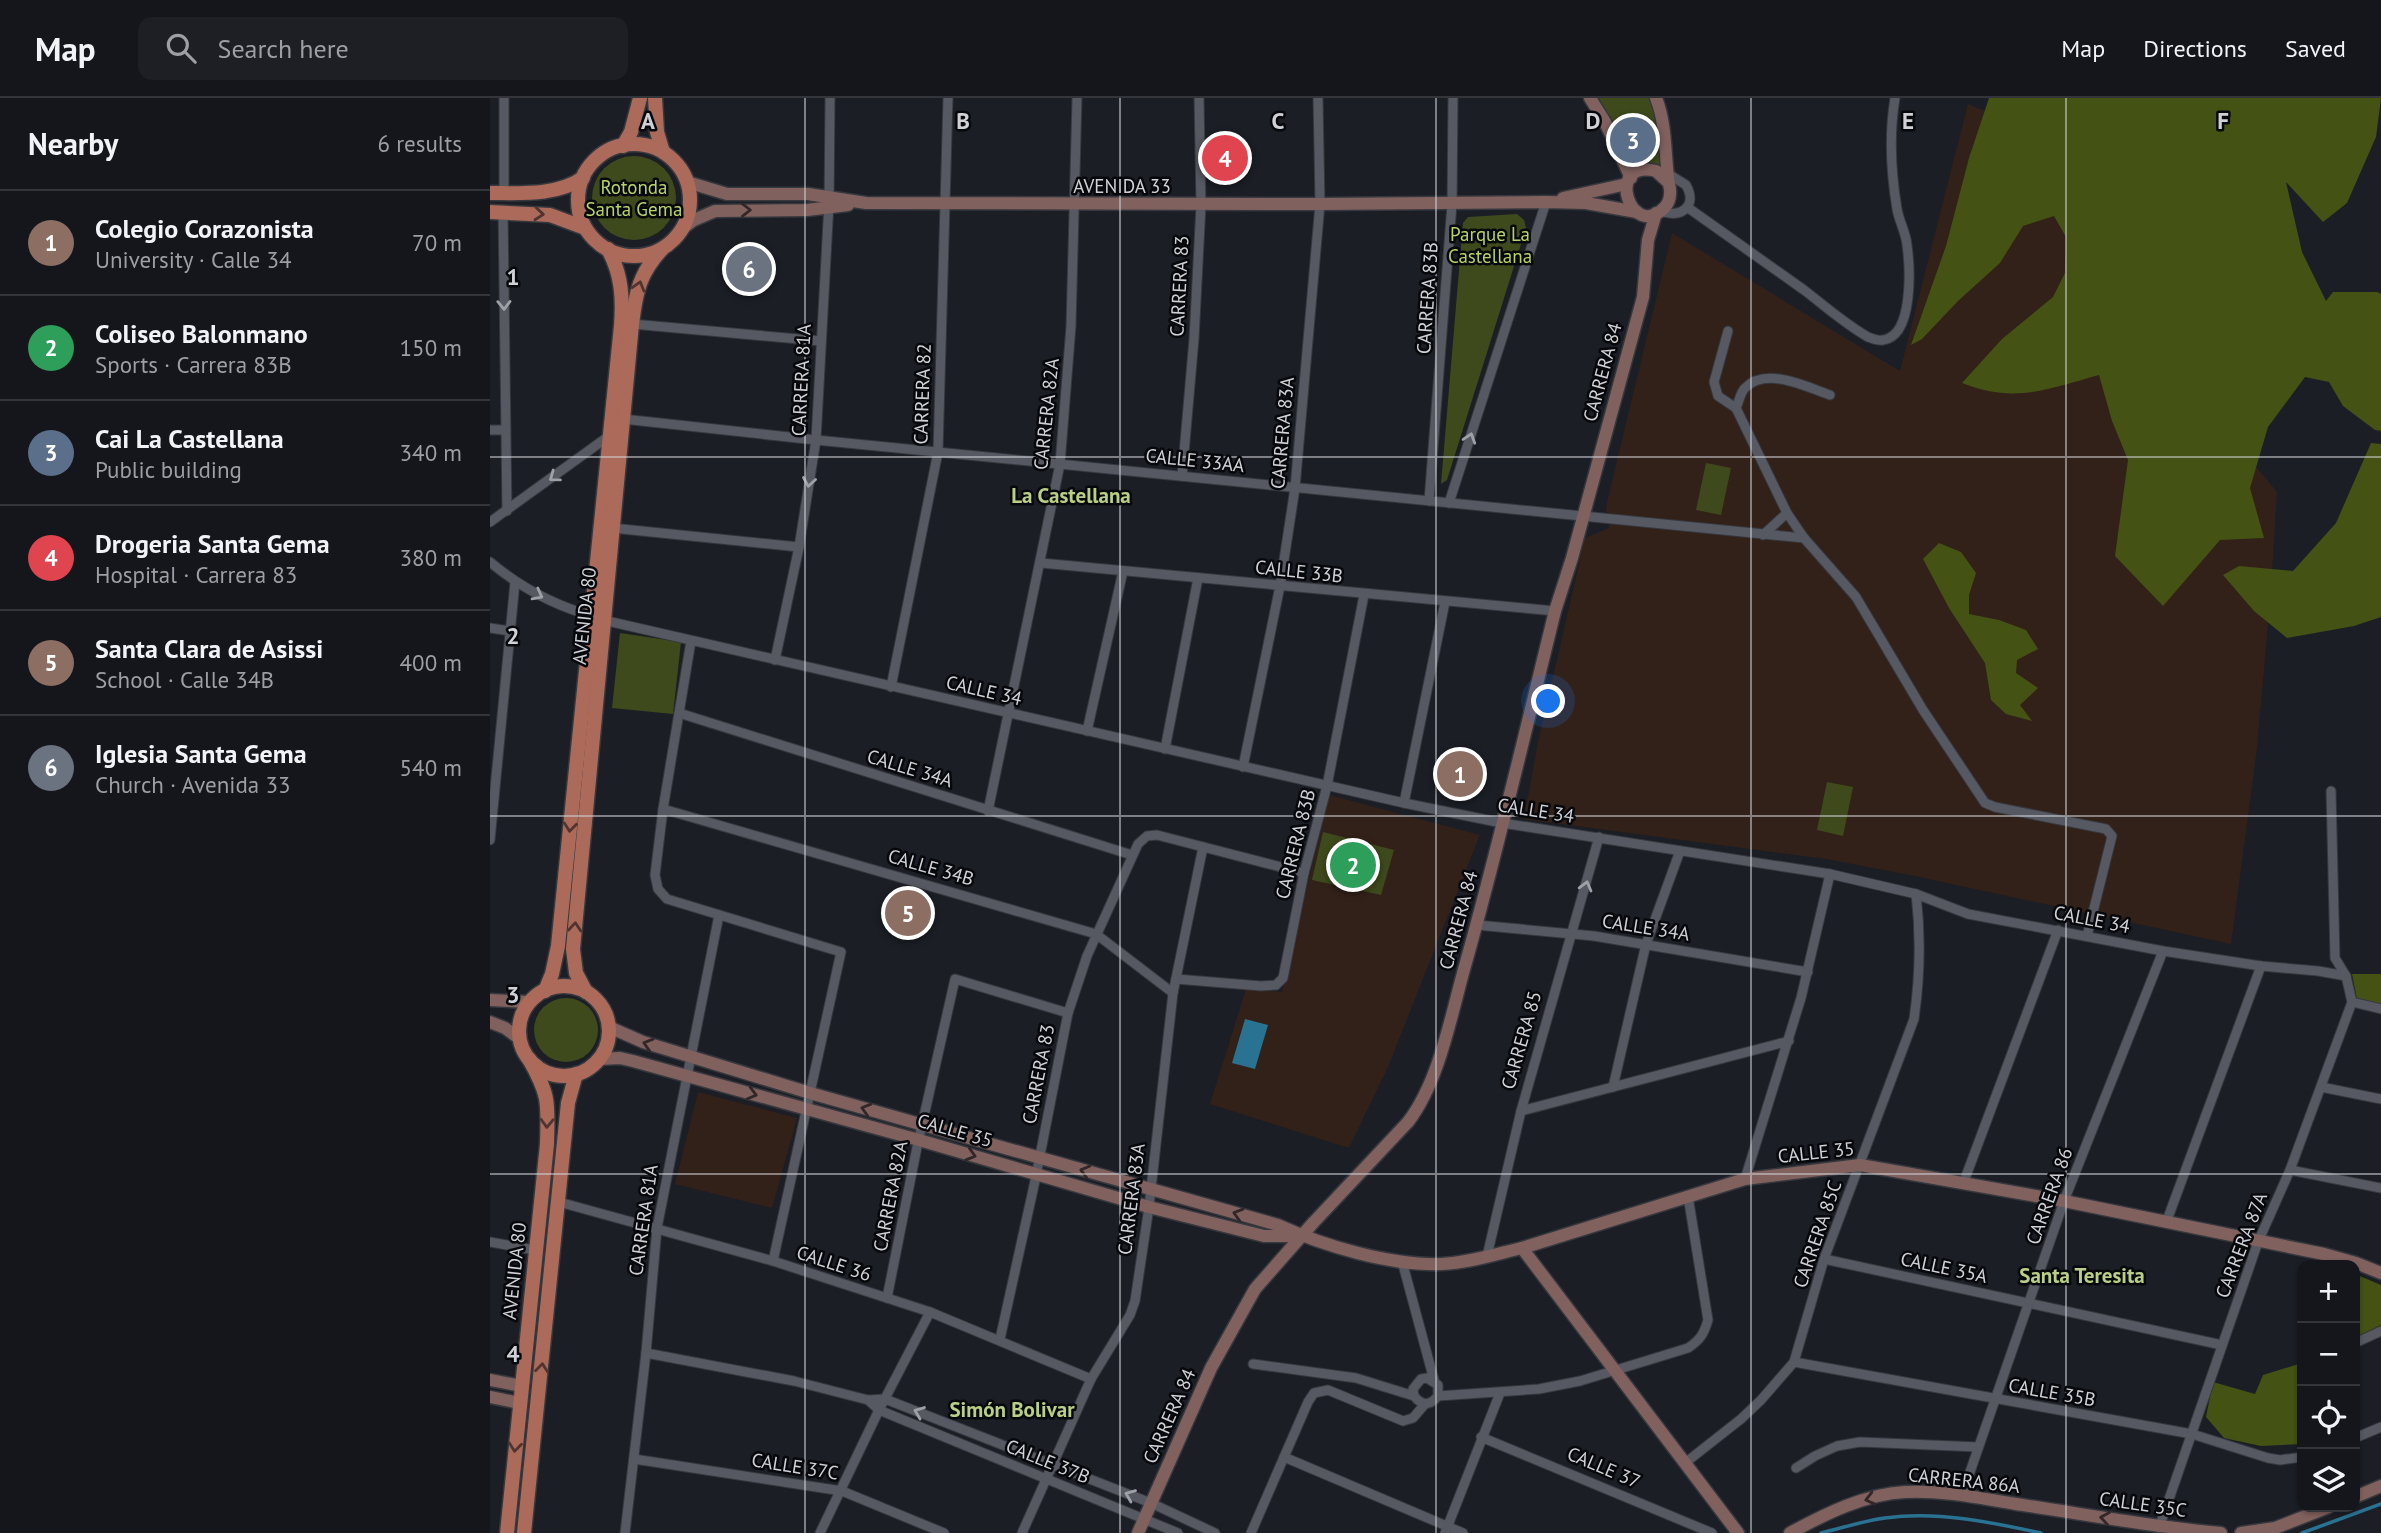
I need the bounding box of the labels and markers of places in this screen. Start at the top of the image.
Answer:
pin: 3 [1610,114,1656,166]
pin: 4 [1202,132,1248,184]
pin: 6 [726,243,772,295]
pin: 1 [1437,748,1483,800]
pin: 2 [1330,839,1376,891]
pin: 5 [885,887,931,939]

